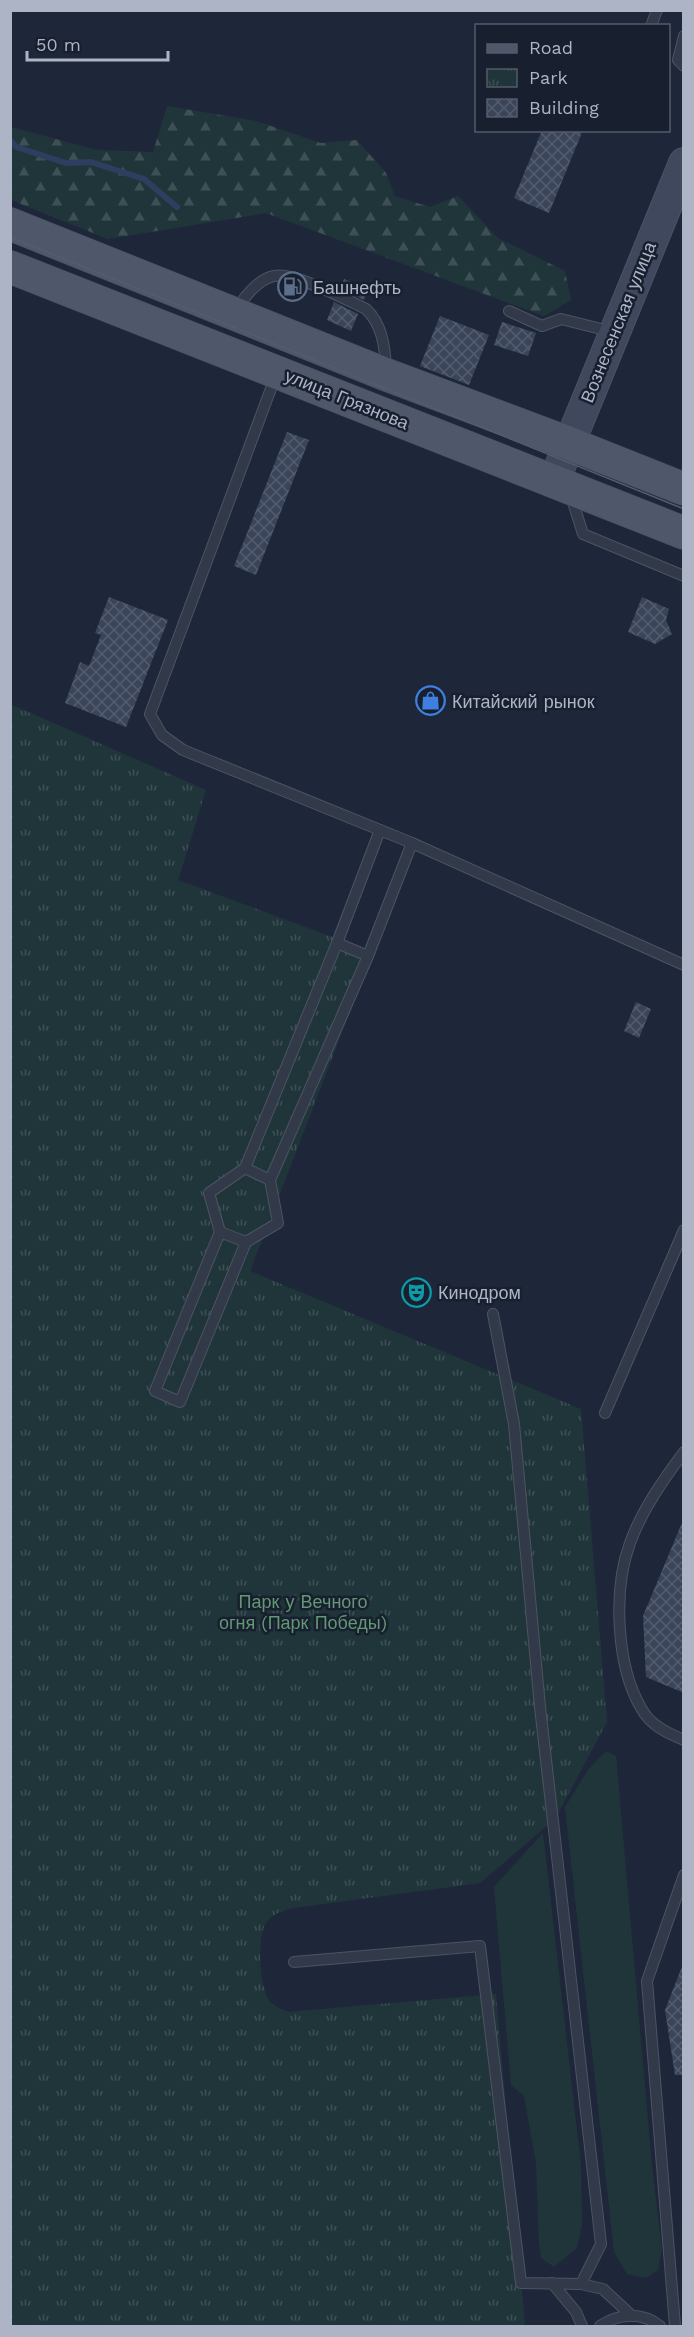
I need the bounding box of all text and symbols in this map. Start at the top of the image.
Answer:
scale bar [27,24,168,62]
legend [475,24,670,132]
text: 50 m [36,34,81,55]
text: Road [529,37,573,58]
text: Park [529,67,568,88]
text: Building [529,97,599,118]
street label: Вознесенская улица [576,238,660,405]
fuel station icon: Башнефть [276,271,308,303]
place label: Башнефть [313,277,401,298]
street label: улица Грязнова [282,365,413,434]
shop icon: Китайский рынок [415,685,447,717]
place label: Китайский рынок [452,691,595,712]
theatre icon: Кинодром [401,1276,433,1308]
place label: Кинодром [438,1282,521,1303]
park label: Парк у Вечного огня (Парк Победы) [219,1591,387,1633]

